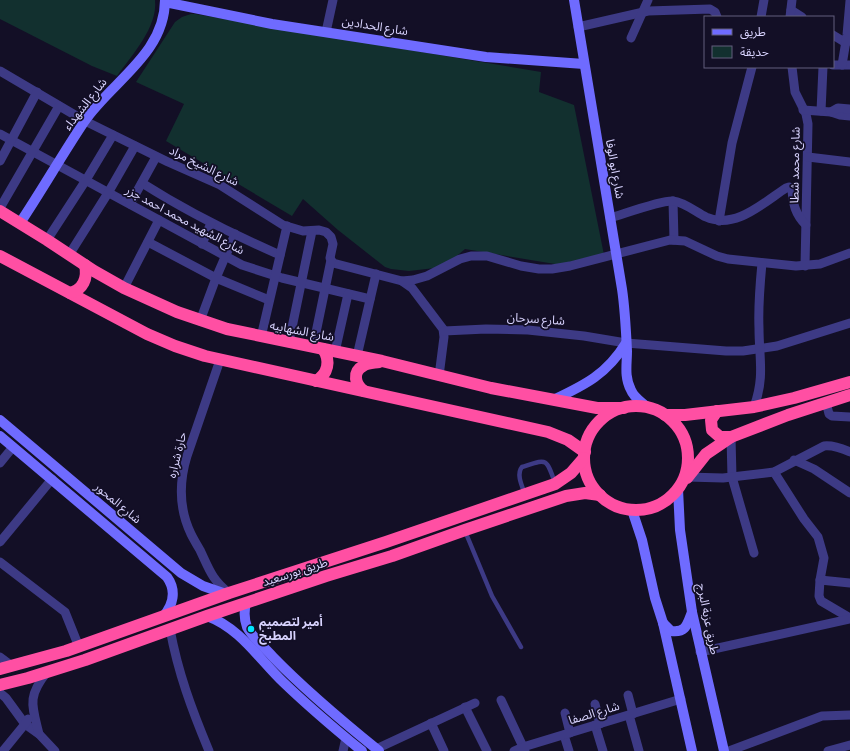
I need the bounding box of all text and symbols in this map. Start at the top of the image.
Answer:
street label: شارع الحدادين [341,13,409,40]
legend [704,16,834,68]
text: طريق [740,24,766,40]
text: حديقة [740,44,769,59]
street label: شارع الشهداء [60,75,111,134]
street label: شارع محمد شطا [786,127,805,203]
street label: شارع ابو الوفا [601,138,628,200]
street label: شارع الشيخ مراد [166,142,242,191]
street label: شارع الشهيد محمد احمد جزر [121,181,247,259]
street label: شارع سرحان [506,309,566,330]
street label: شارع الشهابيه [268,317,335,346]
street label: حارة شراره [164,430,189,480]
street label: شارع المحور [90,478,145,528]
street label: طريق بورسعيد [260,554,330,590]
street label: طريق عزبة البرج [692,582,723,656]
place label: أمير لتصميم المطبخ [259,614,323,645]
marker: أمير لتصميم المطبخ [246,624,256,634]
street label: شارع الصفا [567,698,622,729]

